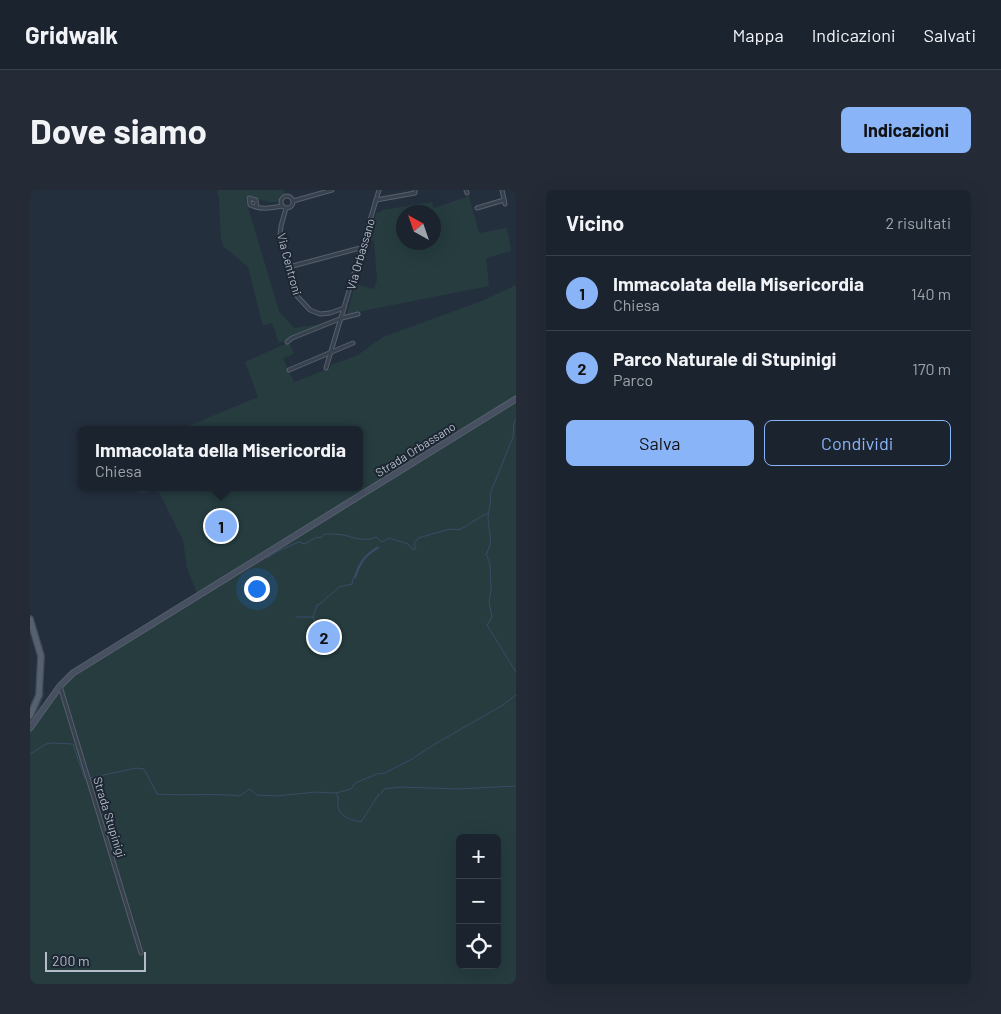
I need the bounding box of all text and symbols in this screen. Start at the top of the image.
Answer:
text: Gridwalk [25,20,118,49]
text: Mappa [733,24,784,46]
text: Indicazioni [812,24,896,46]
text: Salvati [924,24,976,46]
button: Indicazioni [841,107,971,153]
text: Dove siamo [30,109,207,151]
north arrow [396,205,441,250]
text: Vicino [566,210,624,235]
text: 2 risultati [886,213,951,232]
street label: Via Orbassano [343,217,377,291]
street label: Via Centroni [275,231,305,297]
text: Immacolata della Misericordia [613,272,864,295]
text: 1 [579,284,585,303]
text: 140 m [911,284,951,303]
text: Chiesa [613,295,660,314]
text: Parco Naturale di Stupinigi [613,347,836,370]
text: 2 [578,359,586,378]
text: 170 m [912,359,951,378]
text: Parco [613,370,653,389]
street label: Strada Orbassano [372,419,458,479]
button: Salva [566,420,754,466]
button: Condividi [764,420,951,466]
popup [78,426,363,491]
text: Immacolata della Misericordia [95,438,346,461]
text: Chiesa [95,461,142,480]
pin: 1 [205,507,237,545]
your location [244,576,270,602]
pin: 2 [308,618,340,656]
street label: Strada Stupinigi [91,775,129,859]
map controls [456,834,501,969]
button: + [456,834,501,879]
button: − [456,879,501,924]
button: locate [456,924,501,969]
scale bar [45,949,146,972]
text: 200 m [52,952,90,969]

